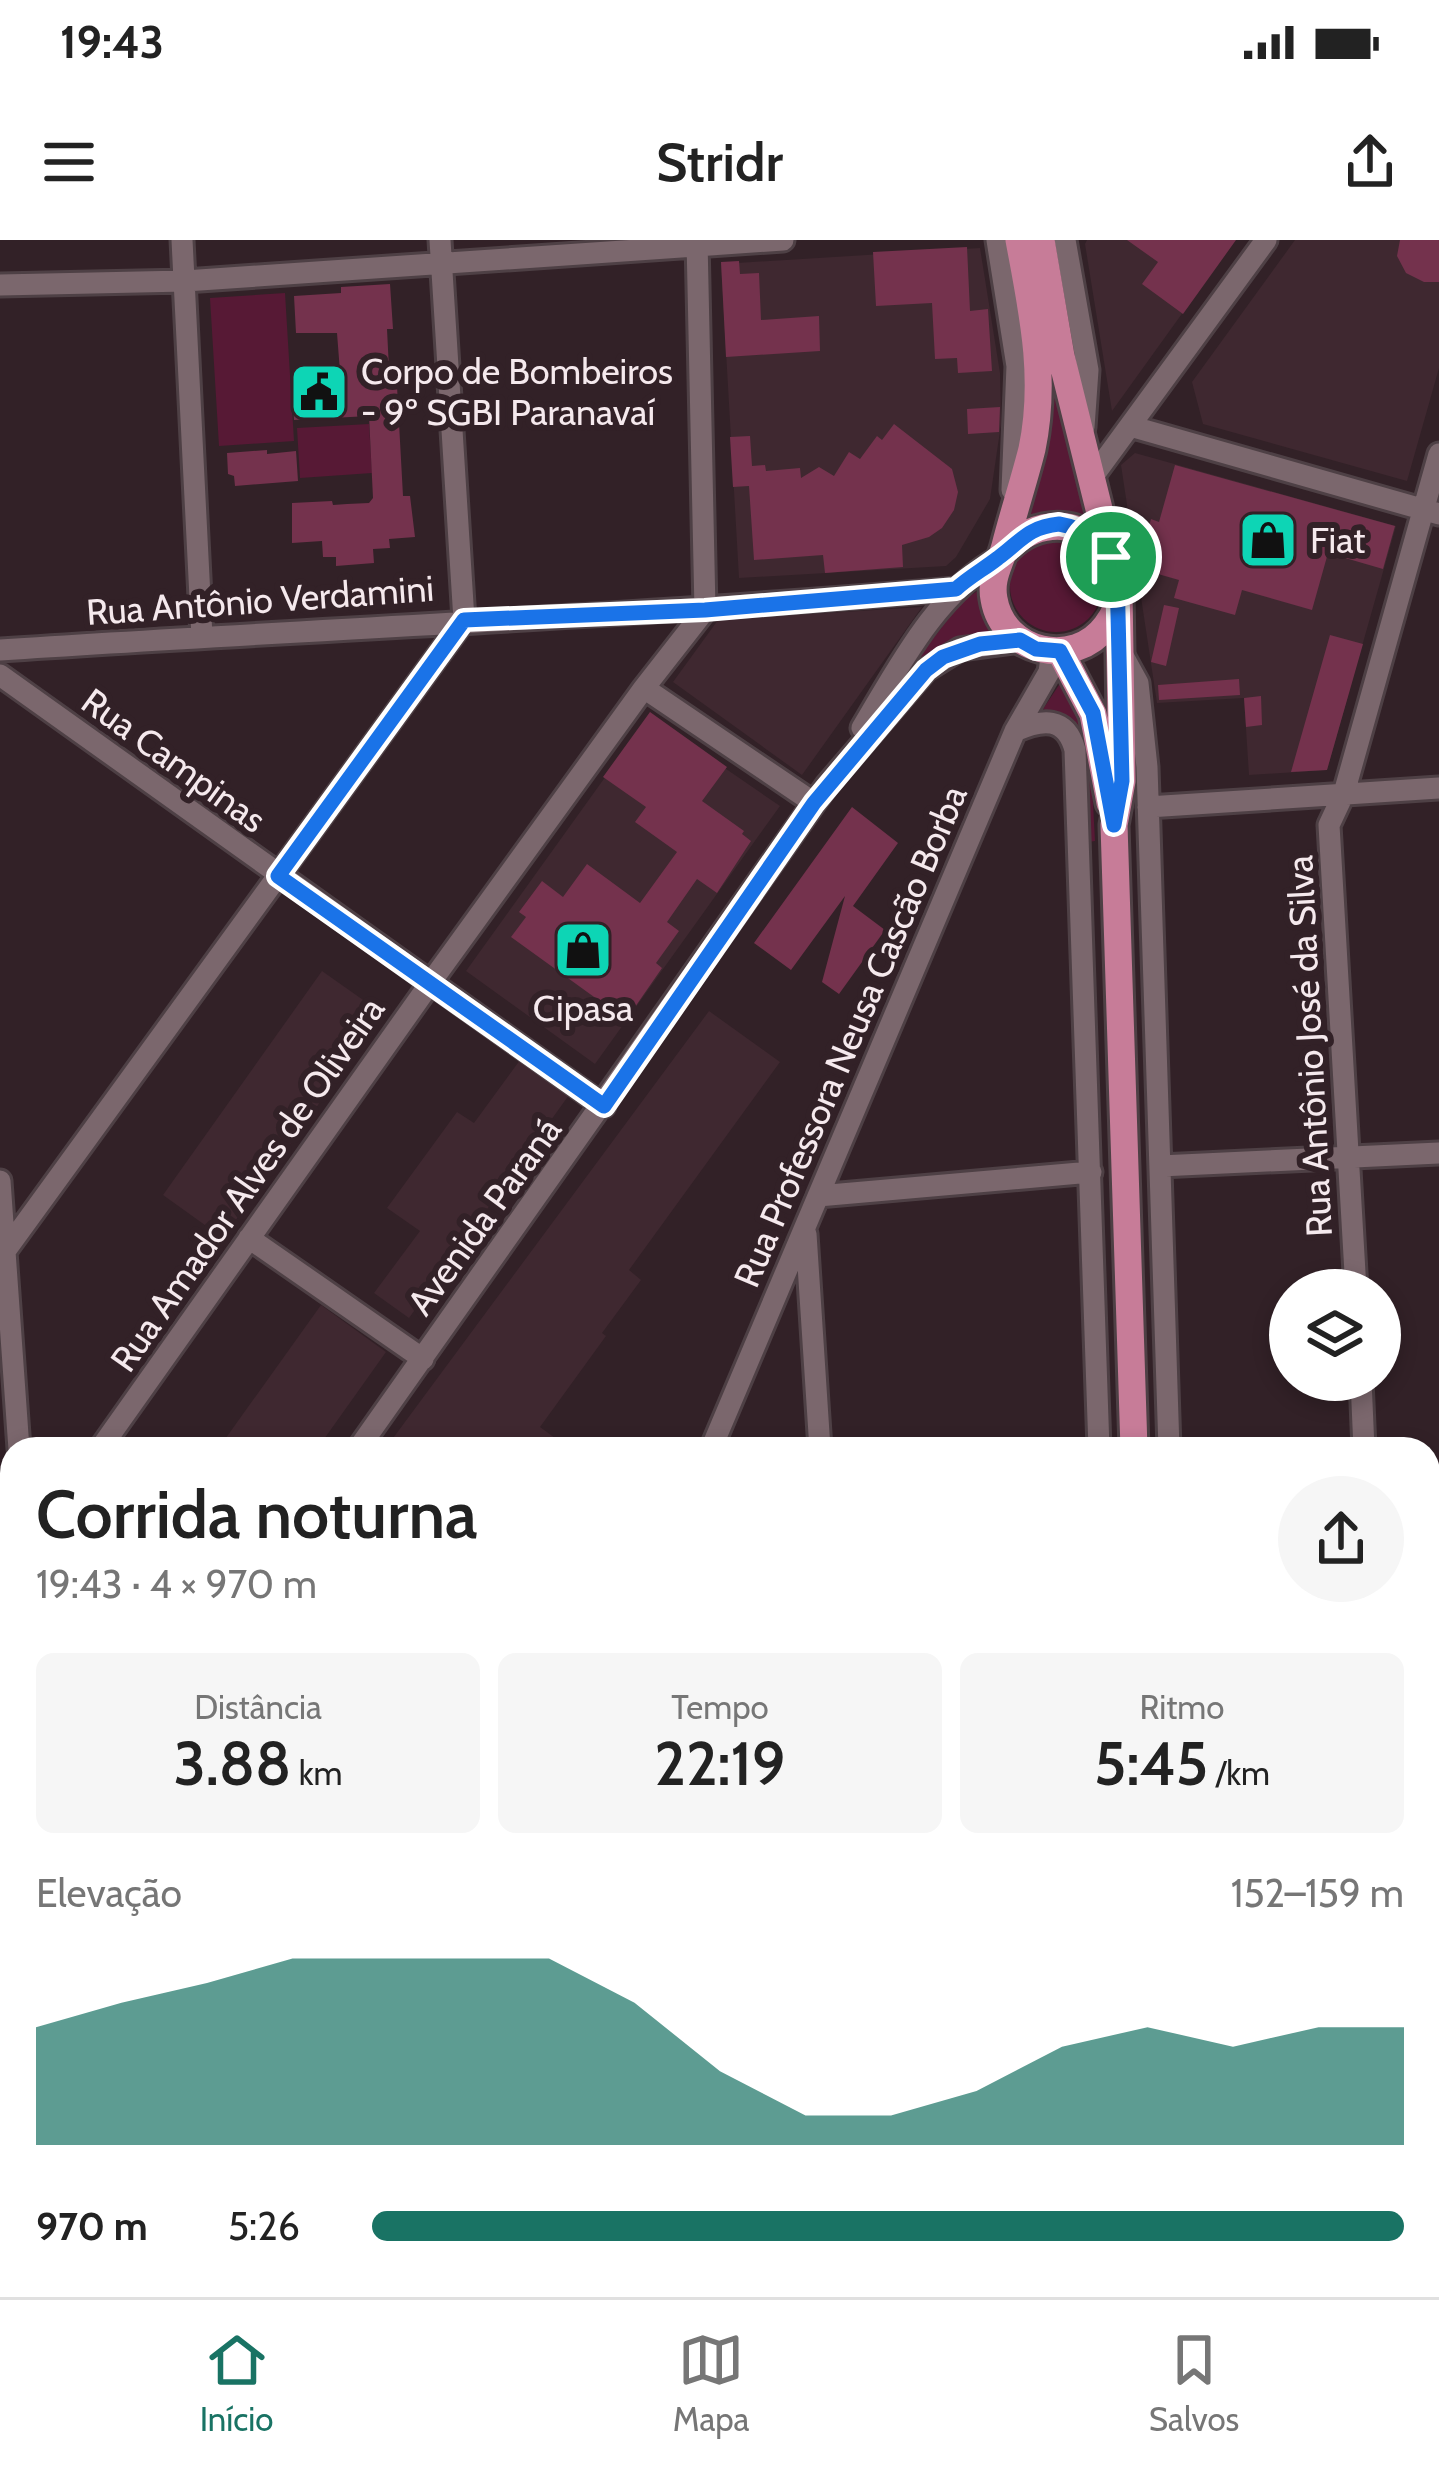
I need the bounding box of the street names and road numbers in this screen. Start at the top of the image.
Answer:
street label: Rua Antônio Verdamini [85,566,435,634]
street label: Rua Campinas [73,679,275,841]
street label: Rua Professora Neusa Cascão Borba [724,779,976,1293]
street label: Rua Antônio José da Silva [1277,854,1341,1238]
street label: Rua Amador Alves de Oliveira [101,988,393,1380]
street label: Avenida Paraná [398,1109,570,1323]

